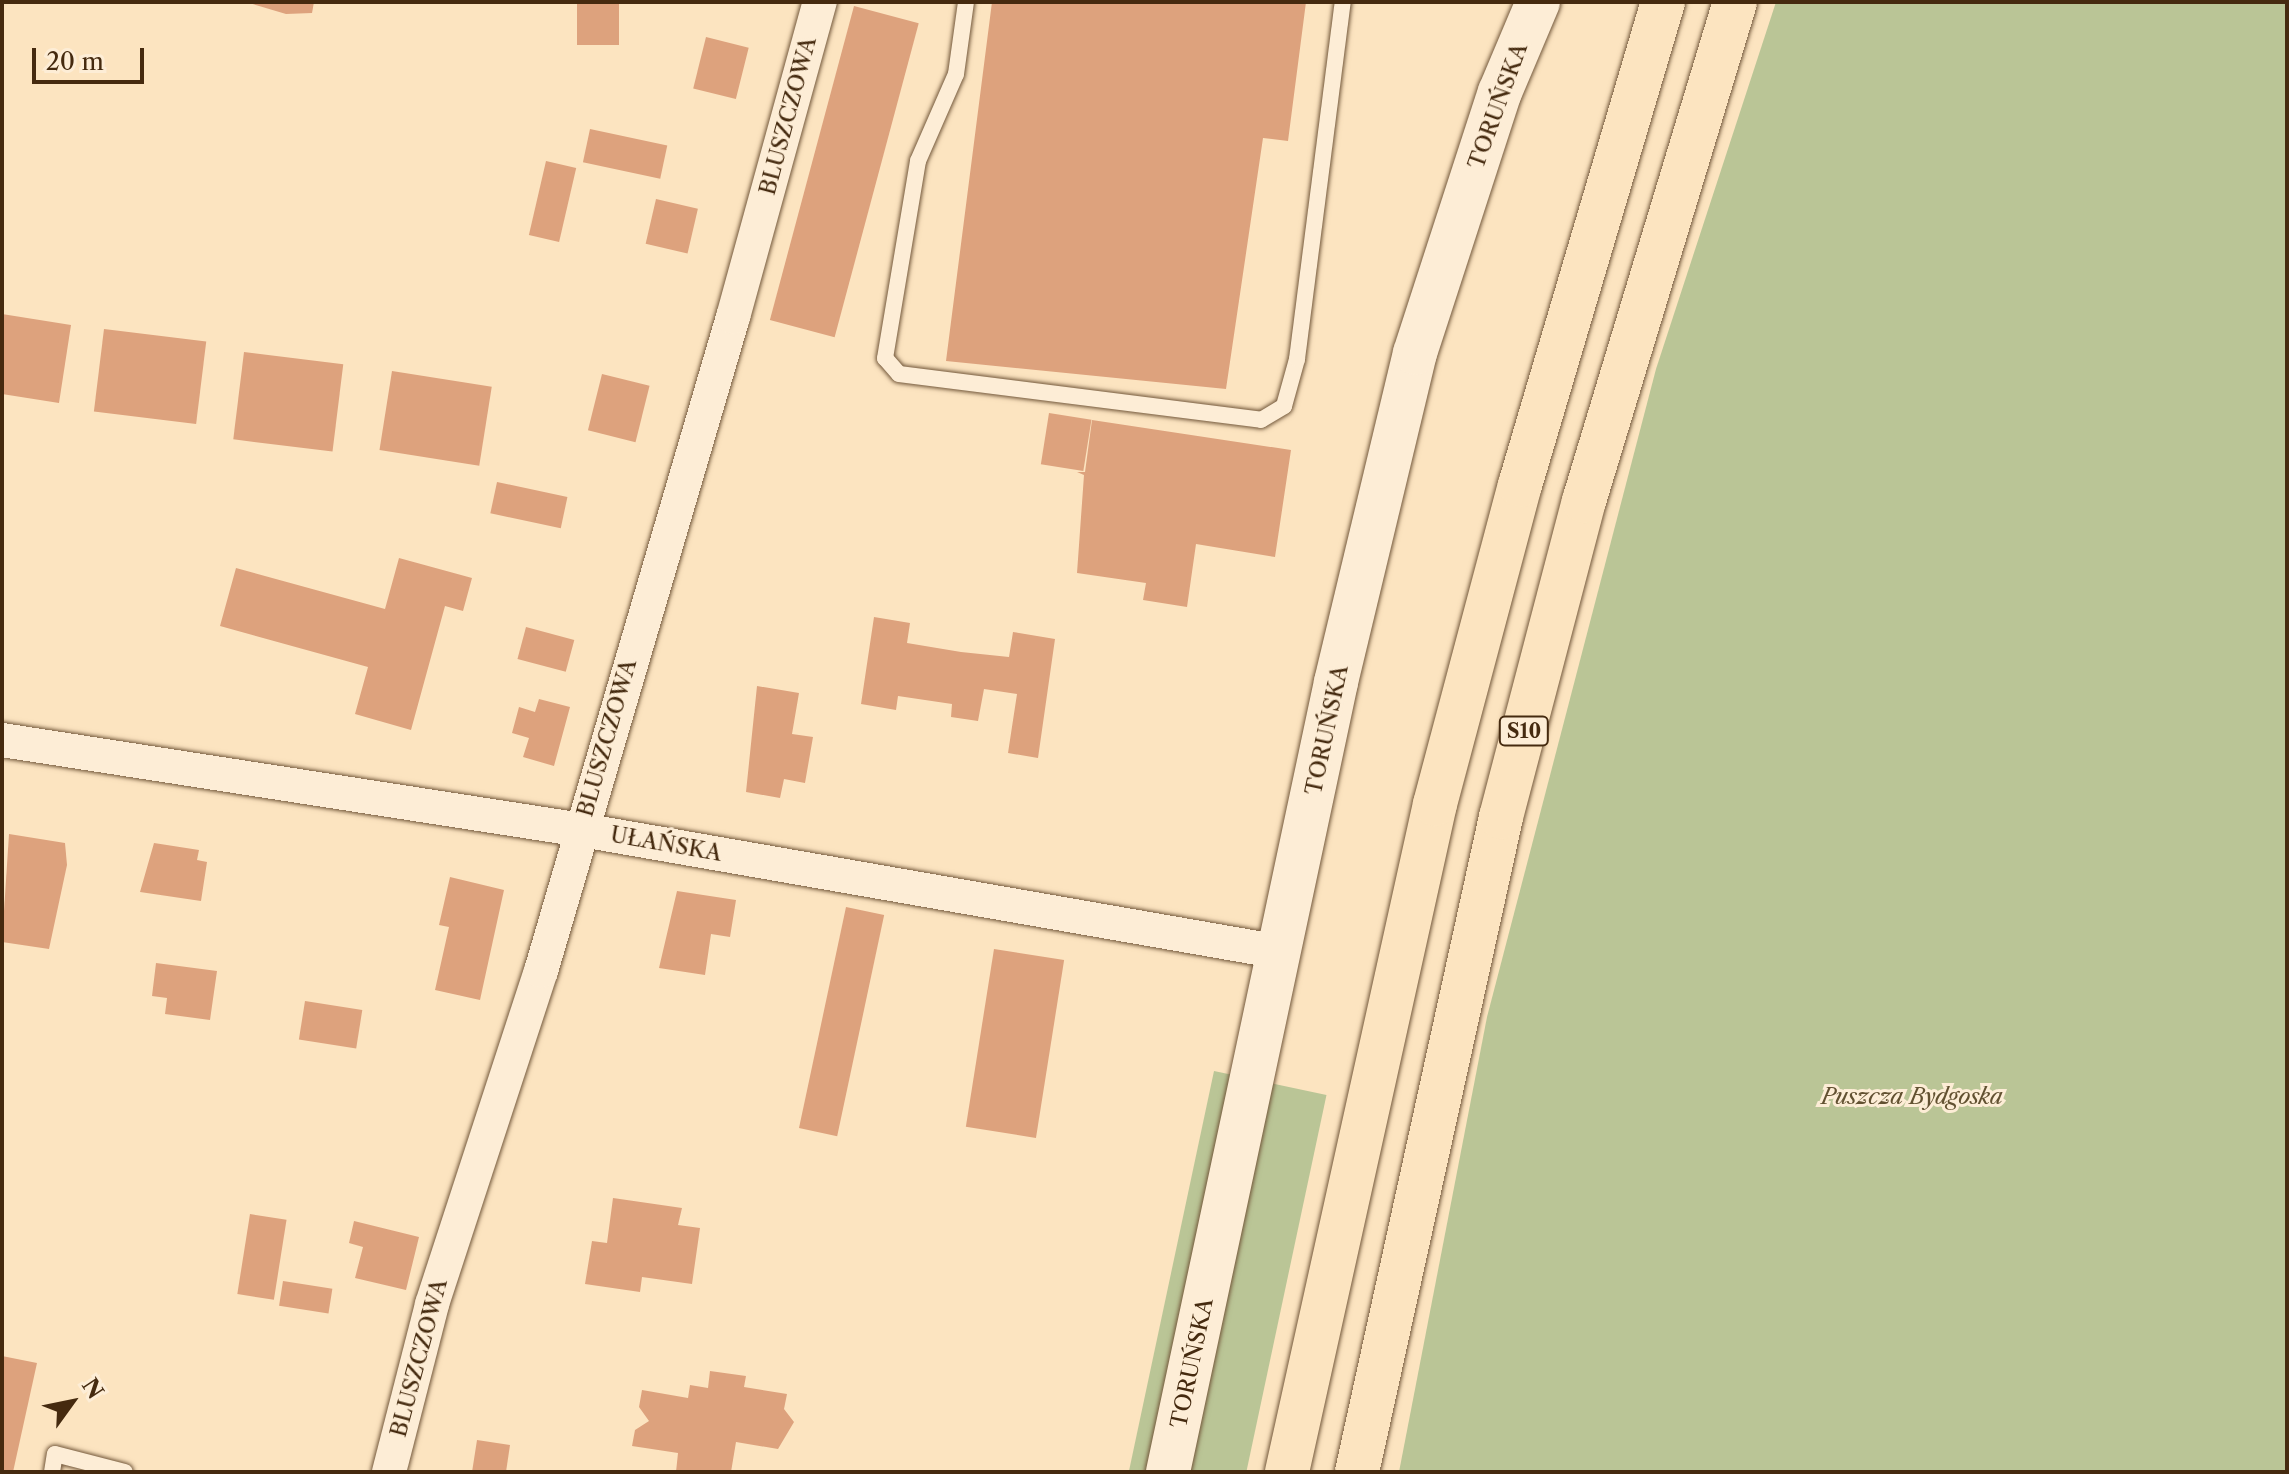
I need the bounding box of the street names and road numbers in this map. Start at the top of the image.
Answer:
street label: BLUSZCZOWA [754,34,822,198]
street label: TORUŃSKA [1463,39,1533,173]
street label: BLUSZCZOWA [572,656,642,820]
street label: TORUŃSKA [1300,663,1354,797]
road number: S10 [1498,715,1550,747]
street label: UŁAŃSKA [608,821,724,867]
street label: BLUSZCZOWA [385,1276,453,1440]
street label: TORUŃSKA [1165,1296,1219,1430]

